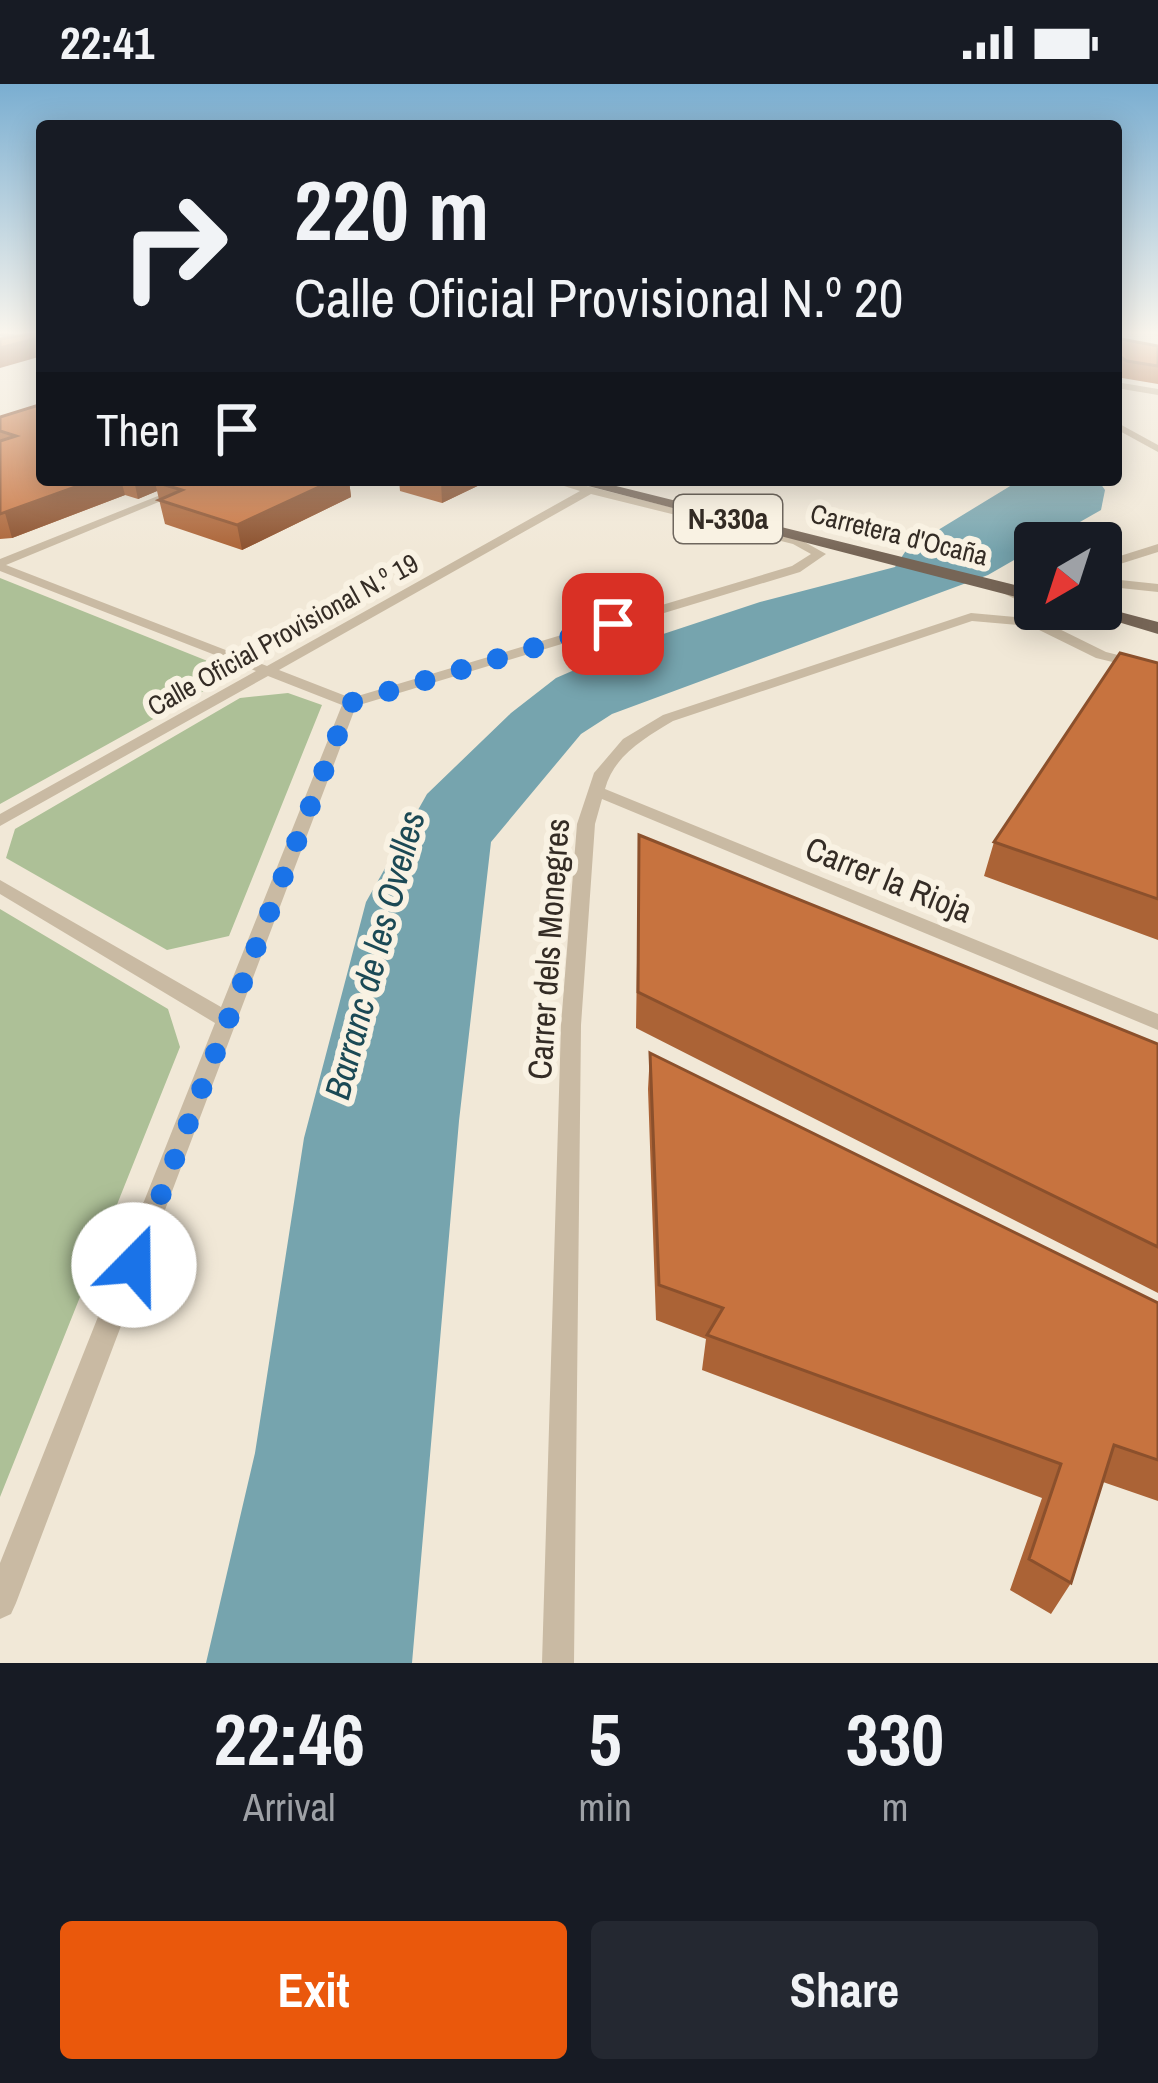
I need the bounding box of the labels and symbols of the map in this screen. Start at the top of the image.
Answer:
road number: N-330a [674,495,782,543]
street label: Carretera d'Ocaña [807,495,992,573]
north arrow [1014,522,1122,630]
street label: Calle Oficial Provisional N.º 19 [141,545,424,724]
pin [562,573,664,675]
water label: Barranc de les Ovelles [312,805,436,1105]
street label: Carrer dels Monegres [517,817,579,1081]
street label: Carrer la Rioja [799,826,979,932]
position arrow [71,1202,197,1328]

